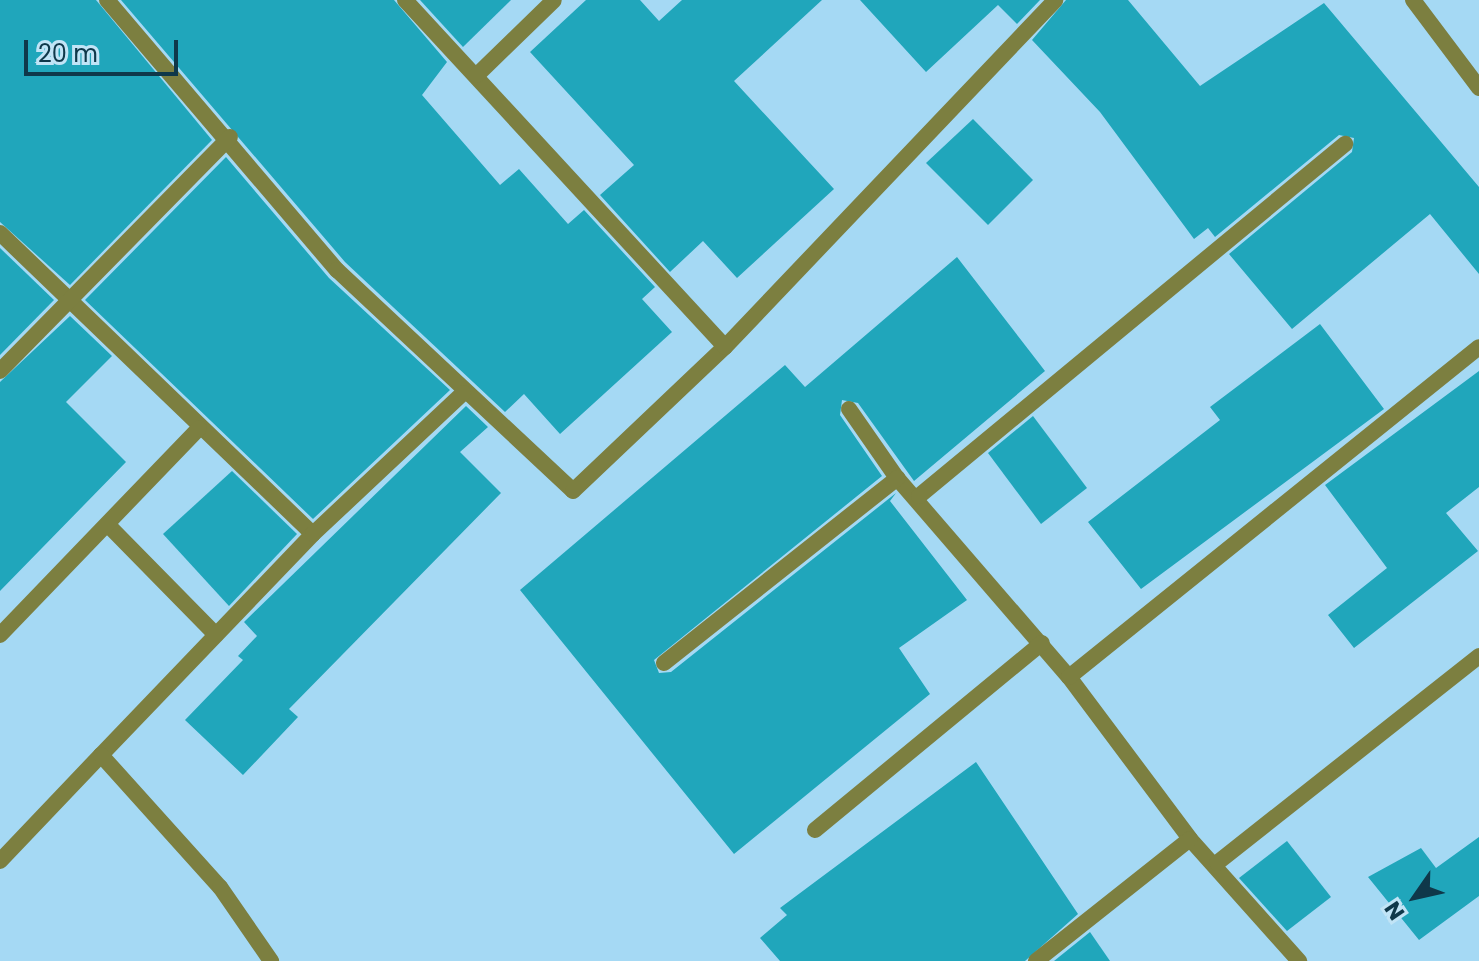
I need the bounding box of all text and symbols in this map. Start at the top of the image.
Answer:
scale bar [28,24,182,74]
text: 20 m [38,37,98,70]
north arrow [1375,857,1455,937]
text: N [1377,895,1412,926]

